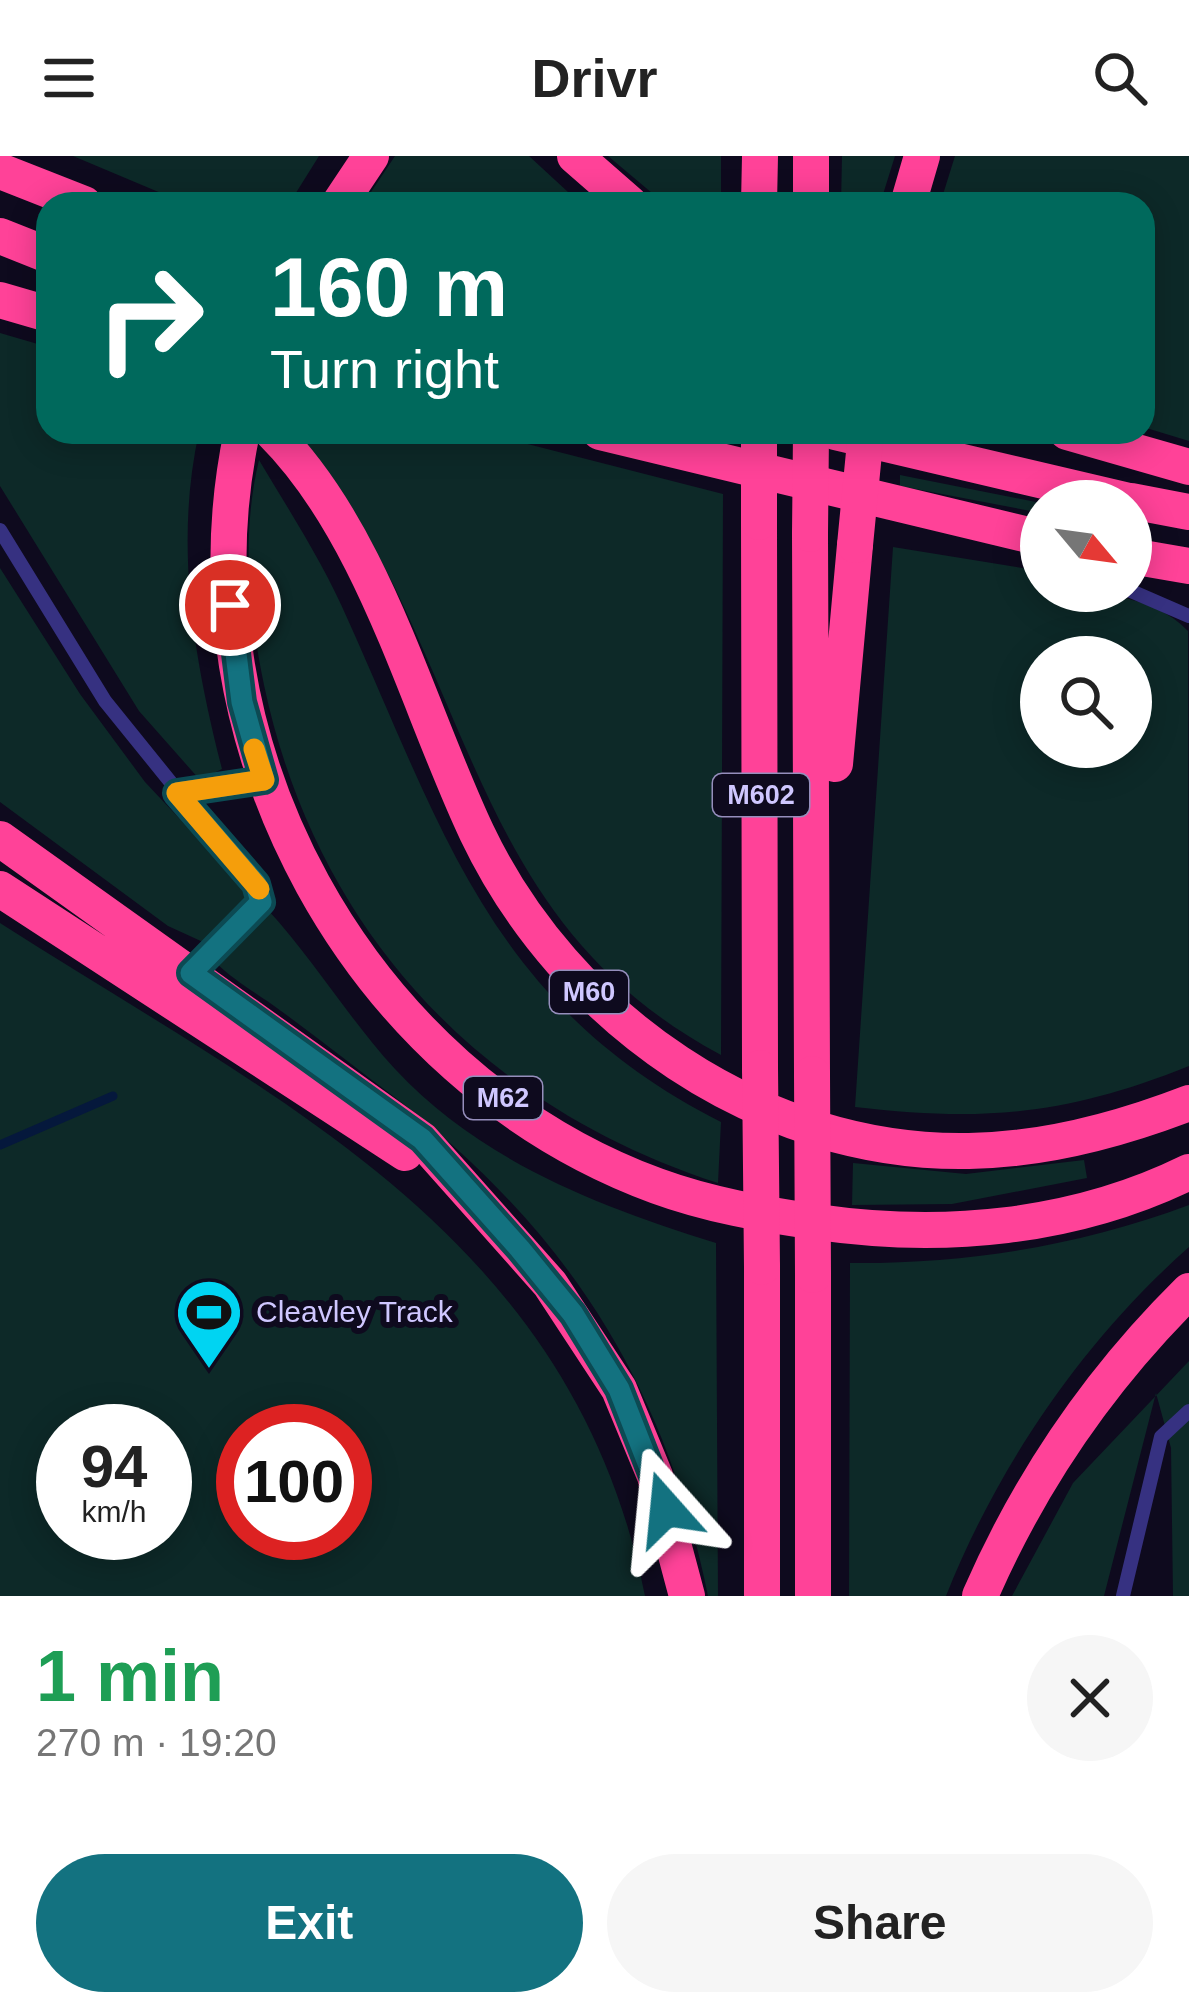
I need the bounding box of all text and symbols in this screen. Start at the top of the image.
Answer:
icon: menu [36,45,102,111]
icon: search [1087,45,1153,111]
text: Drivr [531,48,658,108]
icon: right [72,240,228,396]
text: 160 m [270,240,508,334]
text: Turn right [270,339,499,399]
north arrow [1020,480,1152,612]
map controls [1020,480,1152,768]
pin [179,554,281,656]
icon: arrive [197,572,263,638]
button: search [1020,636,1152,768]
road number: M602 [713,774,809,816]
road number: M60 [550,971,628,1013]
road number: M62 [464,1077,542,1119]
sports icon: Cleavley Track [174,1277,244,1371]
place label: Cleavley Track [256,1295,454,1328]
speed limit sign: 100 [216,1404,372,1560]
text: 94 [81,1433,147,1500]
position arrow [603,1446,729,1572]
text: km/h [81,1495,147,1528]
button: close [1027,1635,1153,1761]
text: 1 min [36,1636,224,1716]
text: 270 m · 19:20 [36,1721,277,1764]
button: Exit [36,1854,583,1992]
button: Share [607,1854,1153,1992]

